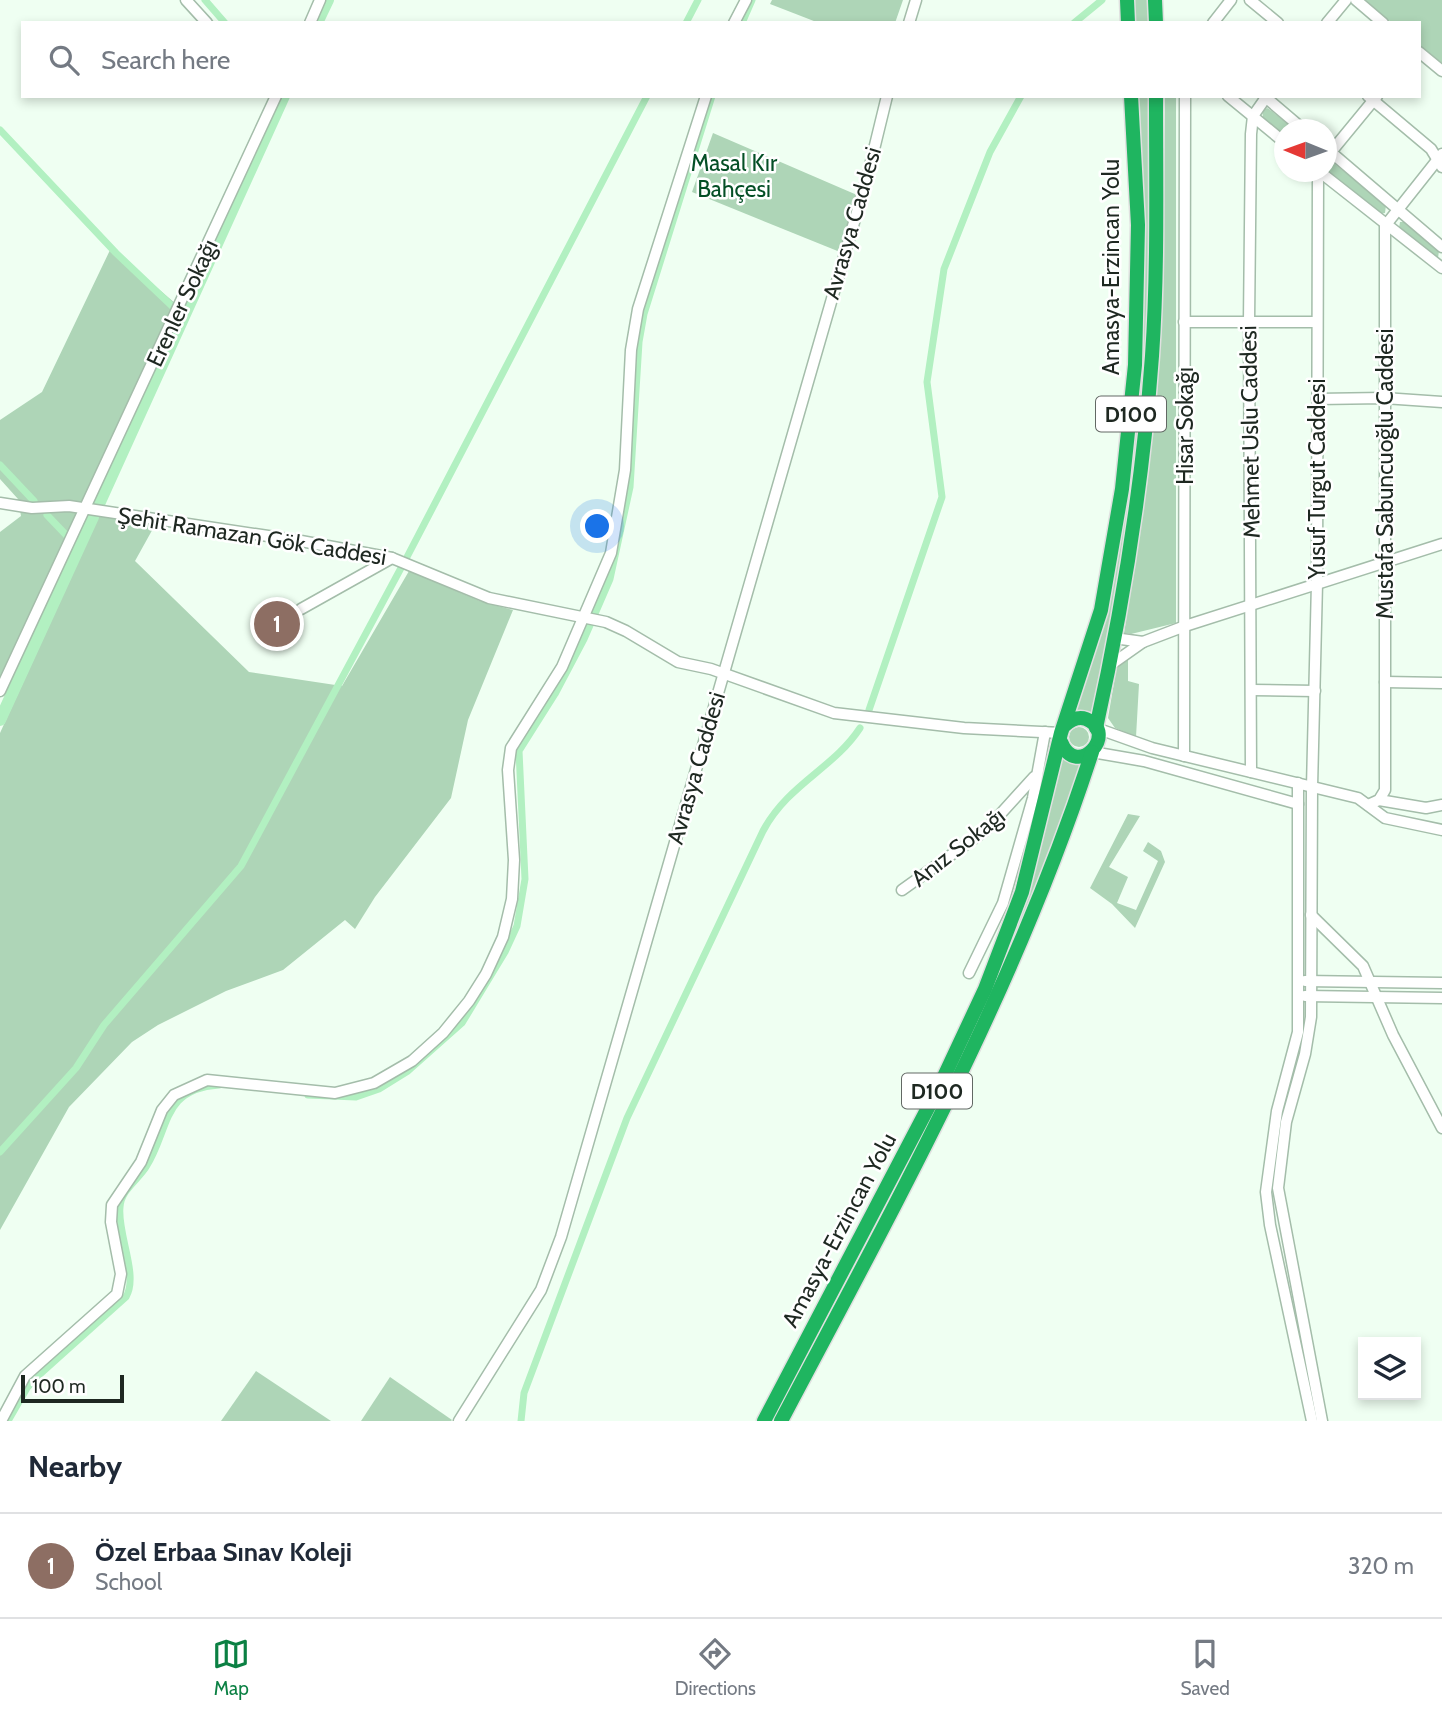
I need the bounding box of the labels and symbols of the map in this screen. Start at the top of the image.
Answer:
north arrow [1274,119,1337,182]
street label: Avrasya Caddesi [817,144,887,302]
park label: Masal Kır Bahçesi [691,149,778,203]
street label: Amasya-Erzincan Yolu [1097,159,1125,375]
street label: Erenler Sokağı [140,235,224,371]
street label: Mehmet Uslu Caddesi [1234,325,1266,539]
street label: Mustafa Sabuncuoğlu Caddesi [1371,329,1399,619]
street label: Hisar Sokağı [1171,367,1199,485]
street label: Yusuf Turgut Caddesi [1303,379,1331,580]
road number: D100 [1096,396,1166,432]
street label: Şehit Ramazan Gök Caddesi [116,501,388,571]
your location [580,509,614,543]
pin: 1 [254,598,300,650]
street label: Avrasya Caddesi [661,689,731,847]
street label: Anız Sokağı [905,802,1011,892]
road number: D100 [902,1074,972,1108]
street label: Amasya-Erzincan Yolu [776,1128,902,1332]
scale bar [21,1372,124,1404]

